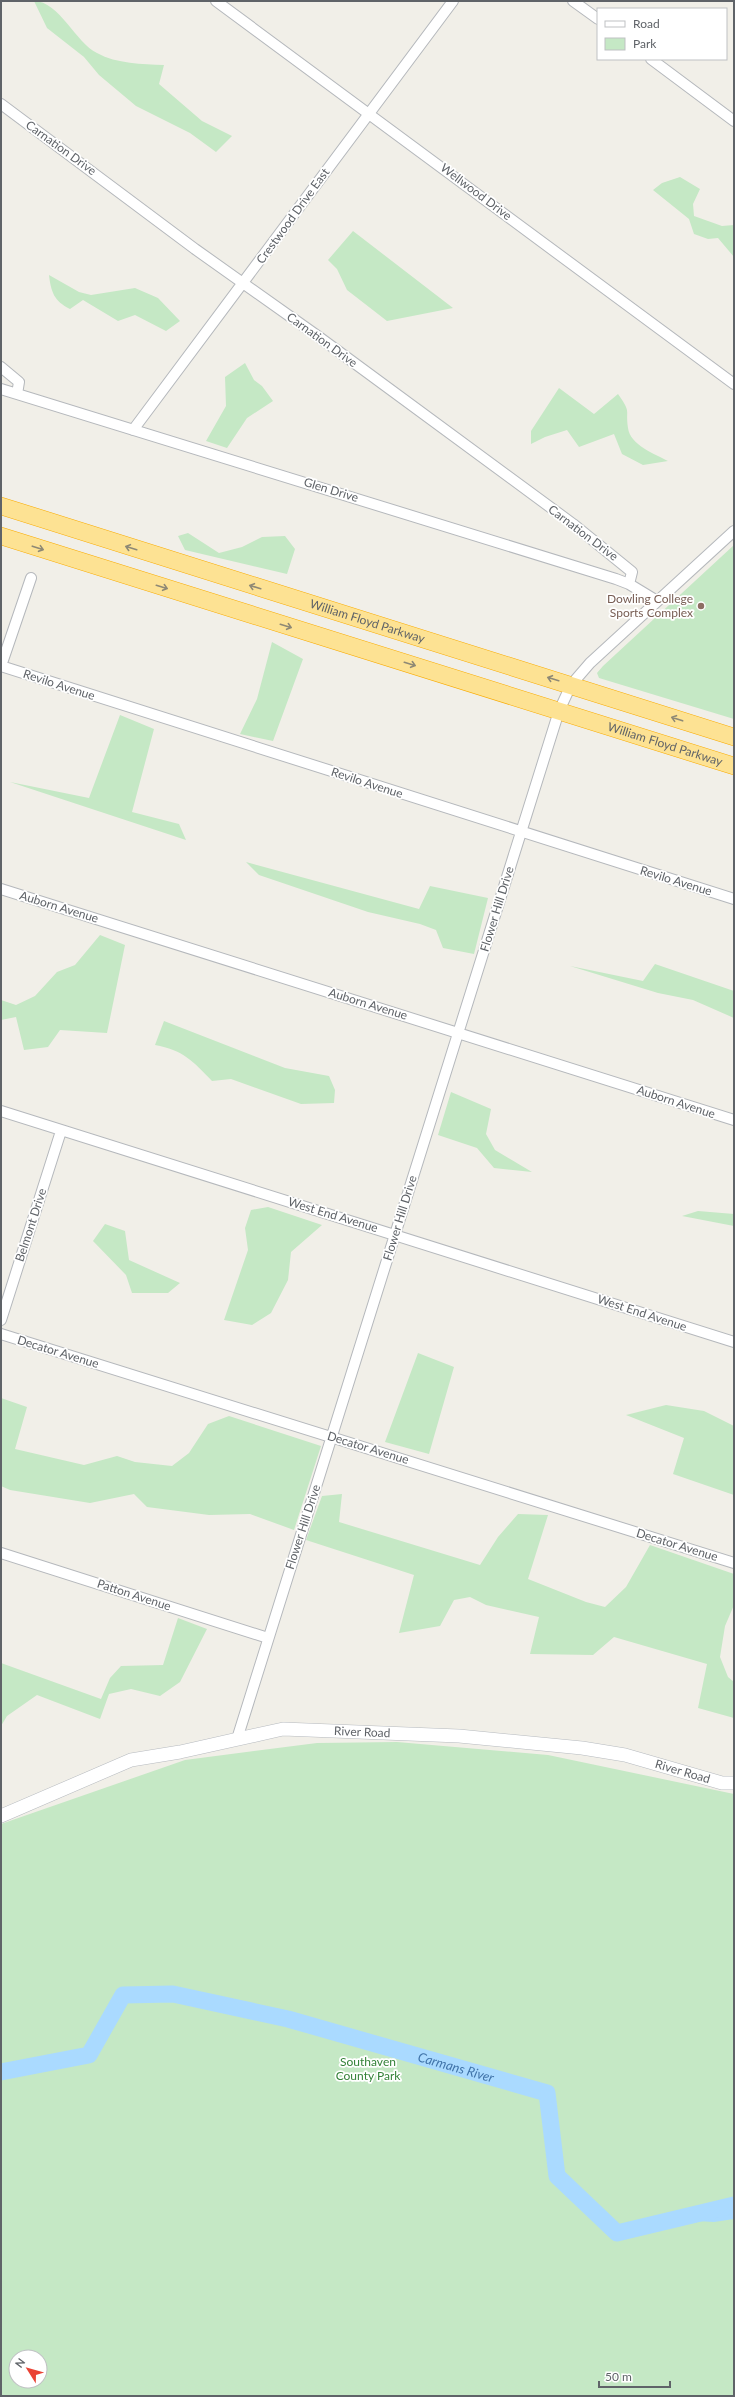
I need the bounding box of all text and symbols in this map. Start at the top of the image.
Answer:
legend [597,8,727,60]
text: Road [633,16,660,31]
text: Park [633,36,657,51]
street label: Carnation Drive [23,117,99,178]
street label: Wellwood Drive [438,160,515,223]
street label: Crestwood Drive East [253,164,333,267]
street label: Carnation Drive [284,309,360,370]
street label: Glen Drive [302,474,360,505]
street label: Carnation Drive [545,501,621,564]
one-way arrow [125,544,138,551]
one-way arrow [32,545,45,552]
one-way arrow [250,582,262,590]
one-way arrow [156,584,169,591]
place label: Dowling College Sports Complex [607,591,693,620]
street label: William Floyd Parkway [308,596,427,646]
marker: Dowling College Sports Complex [696,601,706,611]
one-way arrow [280,623,293,630]
one-way arrow [404,661,416,669]
street label: Revilo Avenue [21,666,97,703]
one-way arrow [547,675,560,682]
one-way arrow [671,715,684,722]
street label: William Floyd Parkway [606,719,725,769]
street label: Revilo Avenue [329,764,405,801]
street label: Revilo Avenue [638,862,714,899]
street label: Flower Hill Drive [476,864,517,953]
street label: Auborn Avenue [18,887,100,926]
street label: Auborn Avenue [327,984,409,1023]
street label: Auborn Avenue [635,1082,717,1121]
street label: Flower Hill Drive [379,1173,420,1262]
street label: Belmont Drive [12,1186,49,1263]
street label: West End Avenue [286,1194,380,1235]
street label: West End Avenue [596,1291,689,1334]
street label: Decator Avenue [16,1332,101,1371]
street label: Decator Avenue [326,1428,411,1467]
street label: Flower Hill Drive [282,1482,323,1571]
street label: Decator Avenue [635,1525,720,1564]
street label: Patton Avenue [95,1575,173,1614]
street label: River Road [334,1723,391,1740]
street label: River Road [654,1756,712,1786]
water label: Carmans River [416,2049,496,2086]
park label: Southaven County Park [336,2054,401,2083]
north arrow [8,2349,48,2389]
text: N [12,2355,27,2370]
scale bar [599,2363,670,2389]
text: 50 m [605,2369,632,2384]

